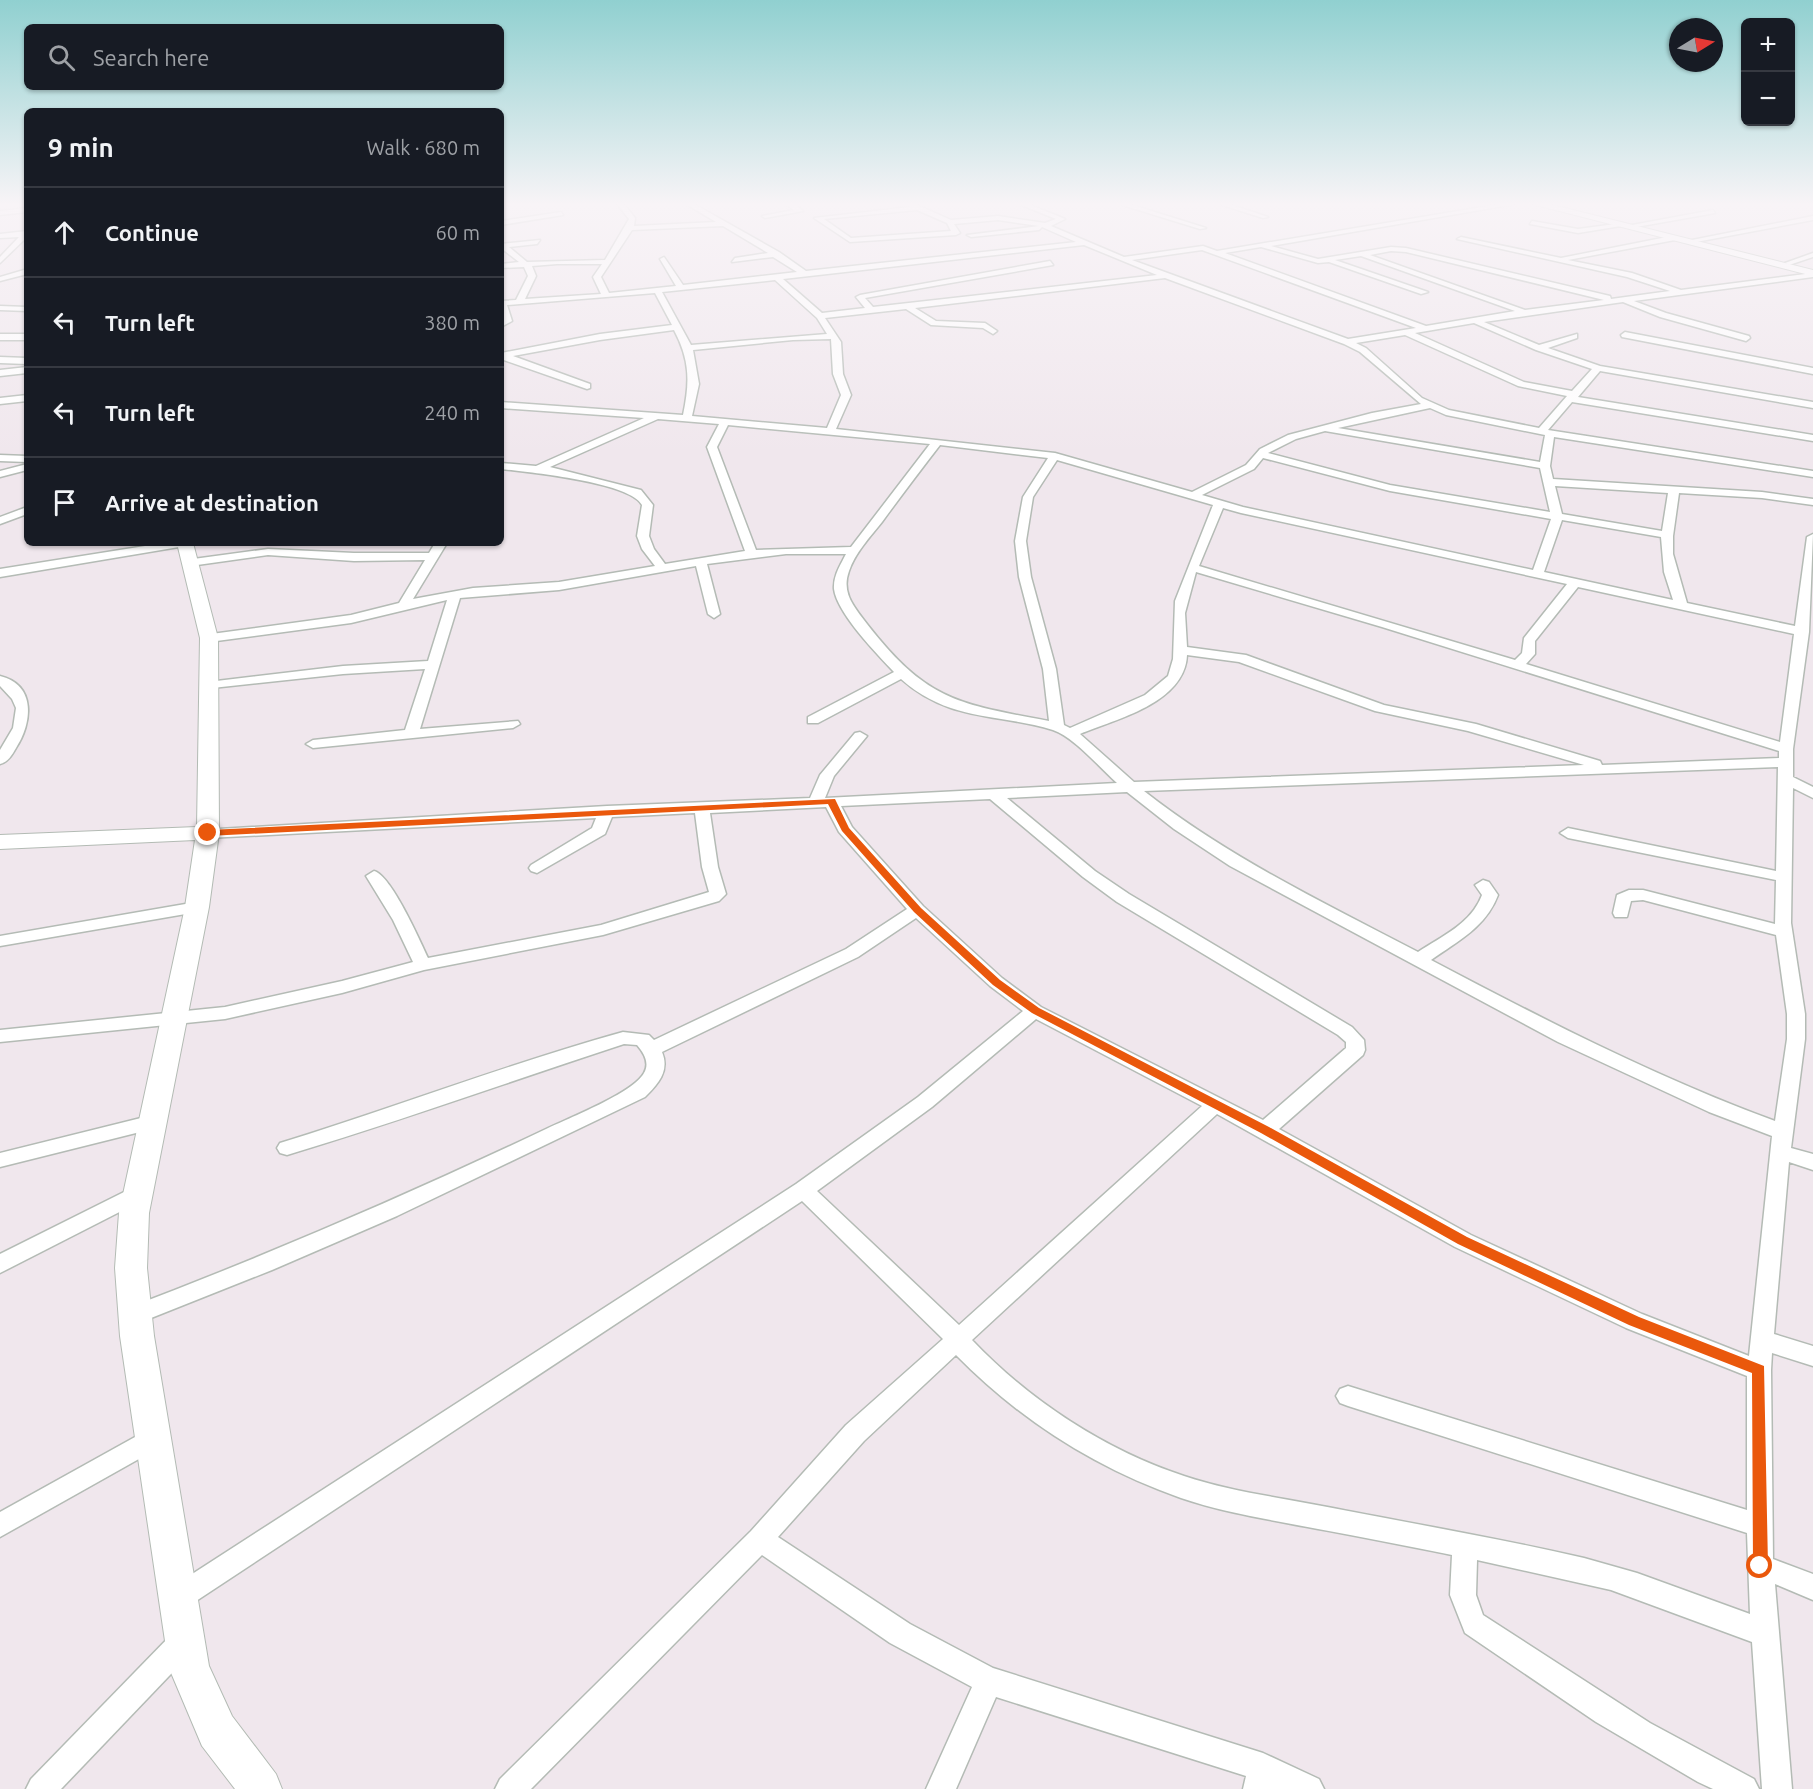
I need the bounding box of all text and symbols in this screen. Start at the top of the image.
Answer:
north arrow [1669,18,1723,72]
map controls [1741,18,1795,126]
button: + [1741,18,1795,72]
search box [24,24,504,90]
icon: search [45,41,78,74]
text: Search here [93,45,209,70]
button: − [1741,72,1795,126]
text: 9 min [48,133,114,162]
text: Walk · 680 m [367,136,480,159]
icon: ahead [48,216,81,249]
text: Continue [105,220,199,245]
text: 60 m [436,221,480,244]
icon: left [48,306,81,339]
text: Turn left [105,310,195,335]
text: 380 m [424,311,480,334]
icon: left [48,396,81,429]
text: Turn left [105,400,195,425]
text: 240 m [424,401,480,424]
icon: arrive [48,486,81,519]
text: Arrive at destination [105,490,319,515]
route end [194,819,220,845]
route start [1746,1552,1772,1578]

